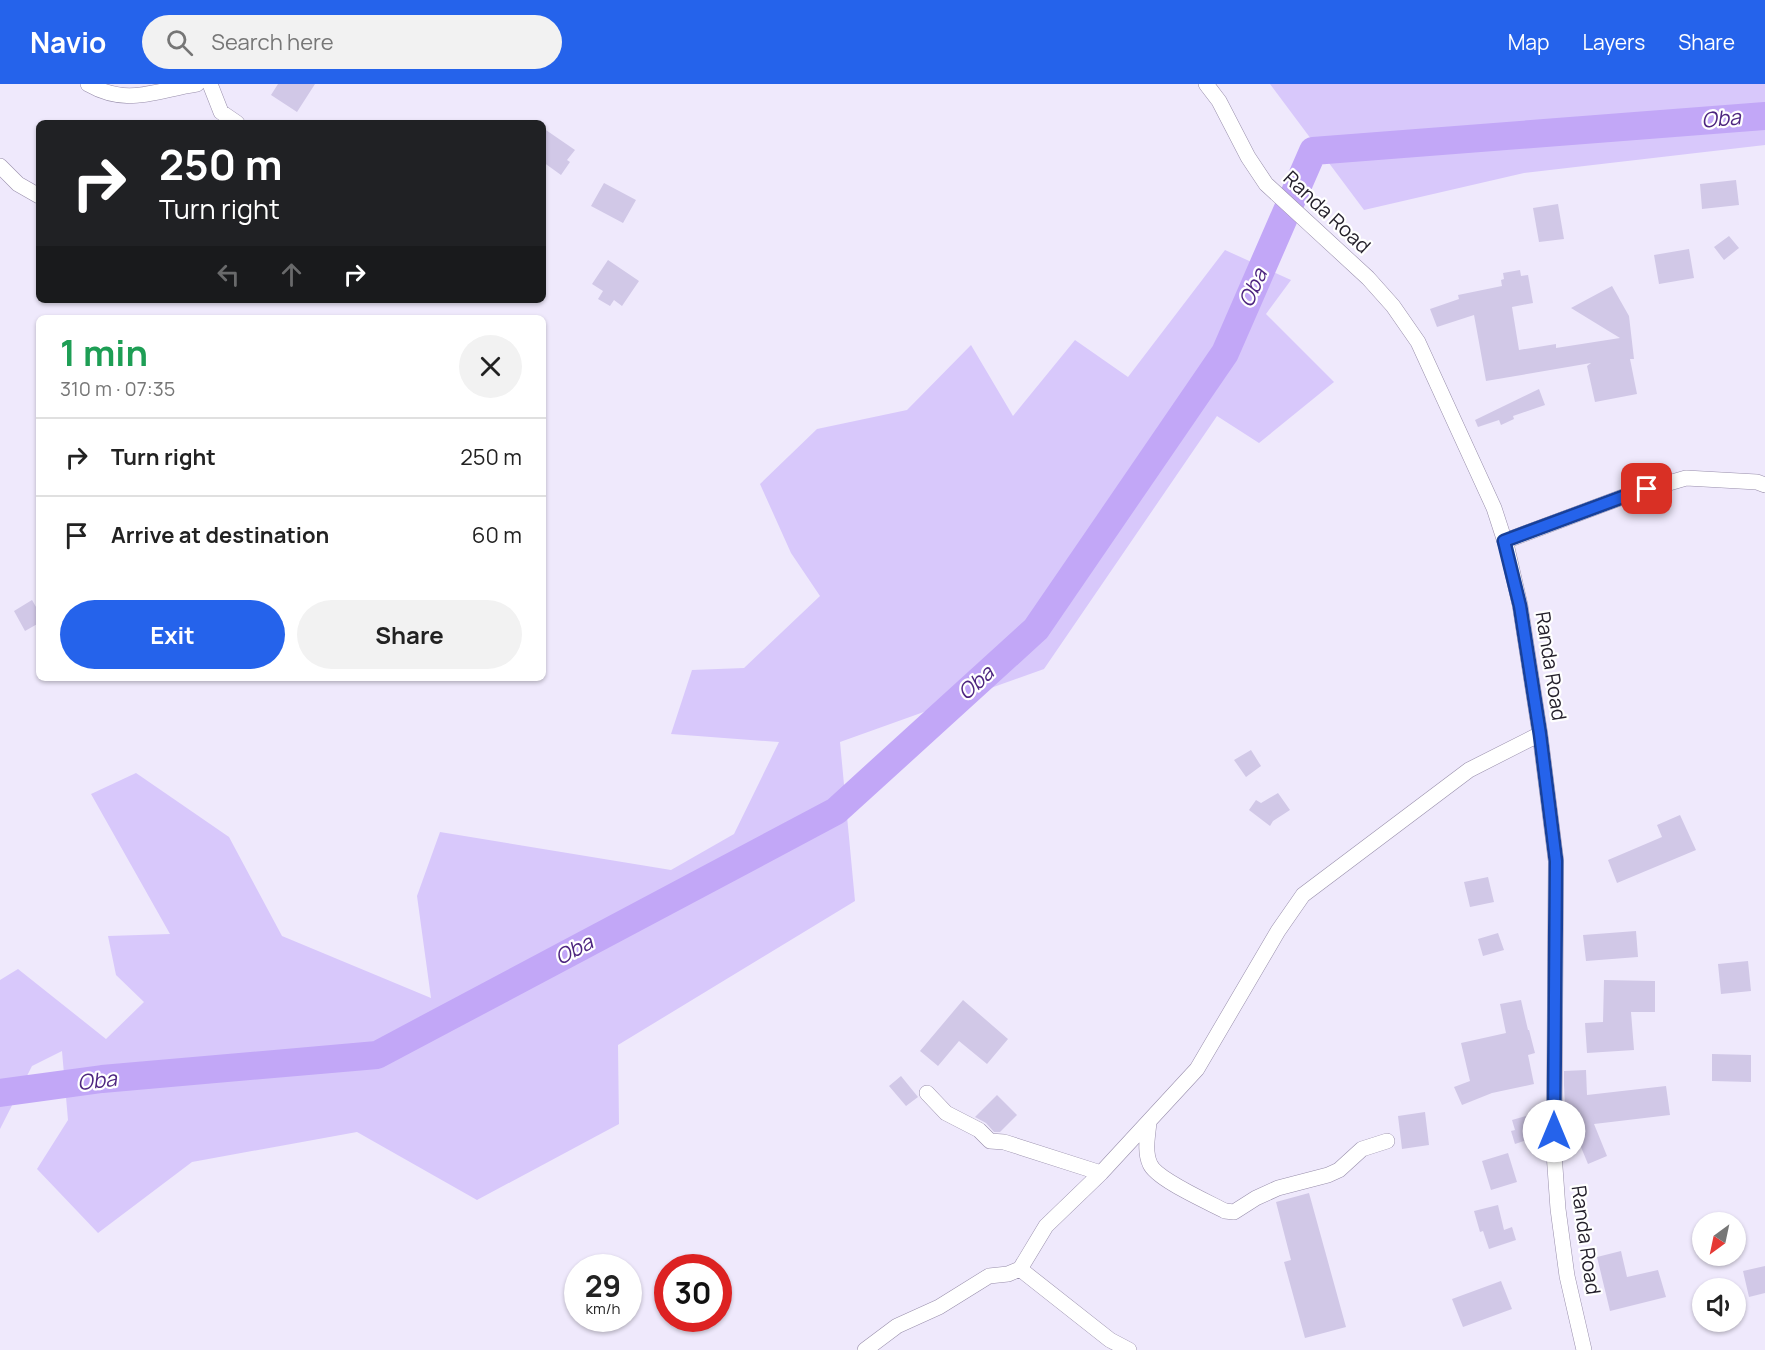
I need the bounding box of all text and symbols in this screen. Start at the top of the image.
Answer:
search box [142,15,562,69]
text: Navio [30,23,106,61]
icon: search [163,26,196,59]
text: Search here [211,27,334,57]
text: Map [1508,28,1549,56]
text: Layers [1582,28,1645,56]
text: Share [1678,28,1735,56]
water label: Oba [1700,102,1743,134]
text: 250 m [159,135,282,193]
icon: right [60,144,138,222]
street label: Randa Road [1278,164,1377,259]
text: Turn right [159,190,280,227]
icon: left [212,258,245,291]
icon: ahead [275,258,308,291]
icon: right [338,258,371,291]
water label: Oba [1231,263,1273,311]
text: 1 min [60,328,148,377]
button: close [459,335,522,398]
text: 310 m · 07:35 [60,375,175,402]
icon: right [60,441,93,474]
text: Turn right [111,442,216,472]
text: 250 m [460,442,522,472]
pin [1621,463,1672,514]
icon: arrive [1630,472,1663,505]
icon: arrive [60,519,93,552]
text: Arrive at destination [111,520,329,550]
text: 60 m [472,520,522,550]
button: Exit [60,600,285,669]
button: Share [297,600,522,669]
street label: Randa Road [1530,610,1573,722]
water label: Oba [951,658,1000,706]
water label: Oba [550,927,599,971]
water label: Oba [76,1064,119,1096]
position arrow [1522,1099,1586,1163]
street label: Randa Road [1565,1184,1608,1296]
north arrow [1692,1212,1746,1266]
map controls [1692,1212,1746,1332]
speed limit sign: 30 [654,1254,732,1332]
text: 29 [585,1265,621,1306]
button: sound [1692,1278,1746,1332]
text: km/h [586,1298,620,1319]

